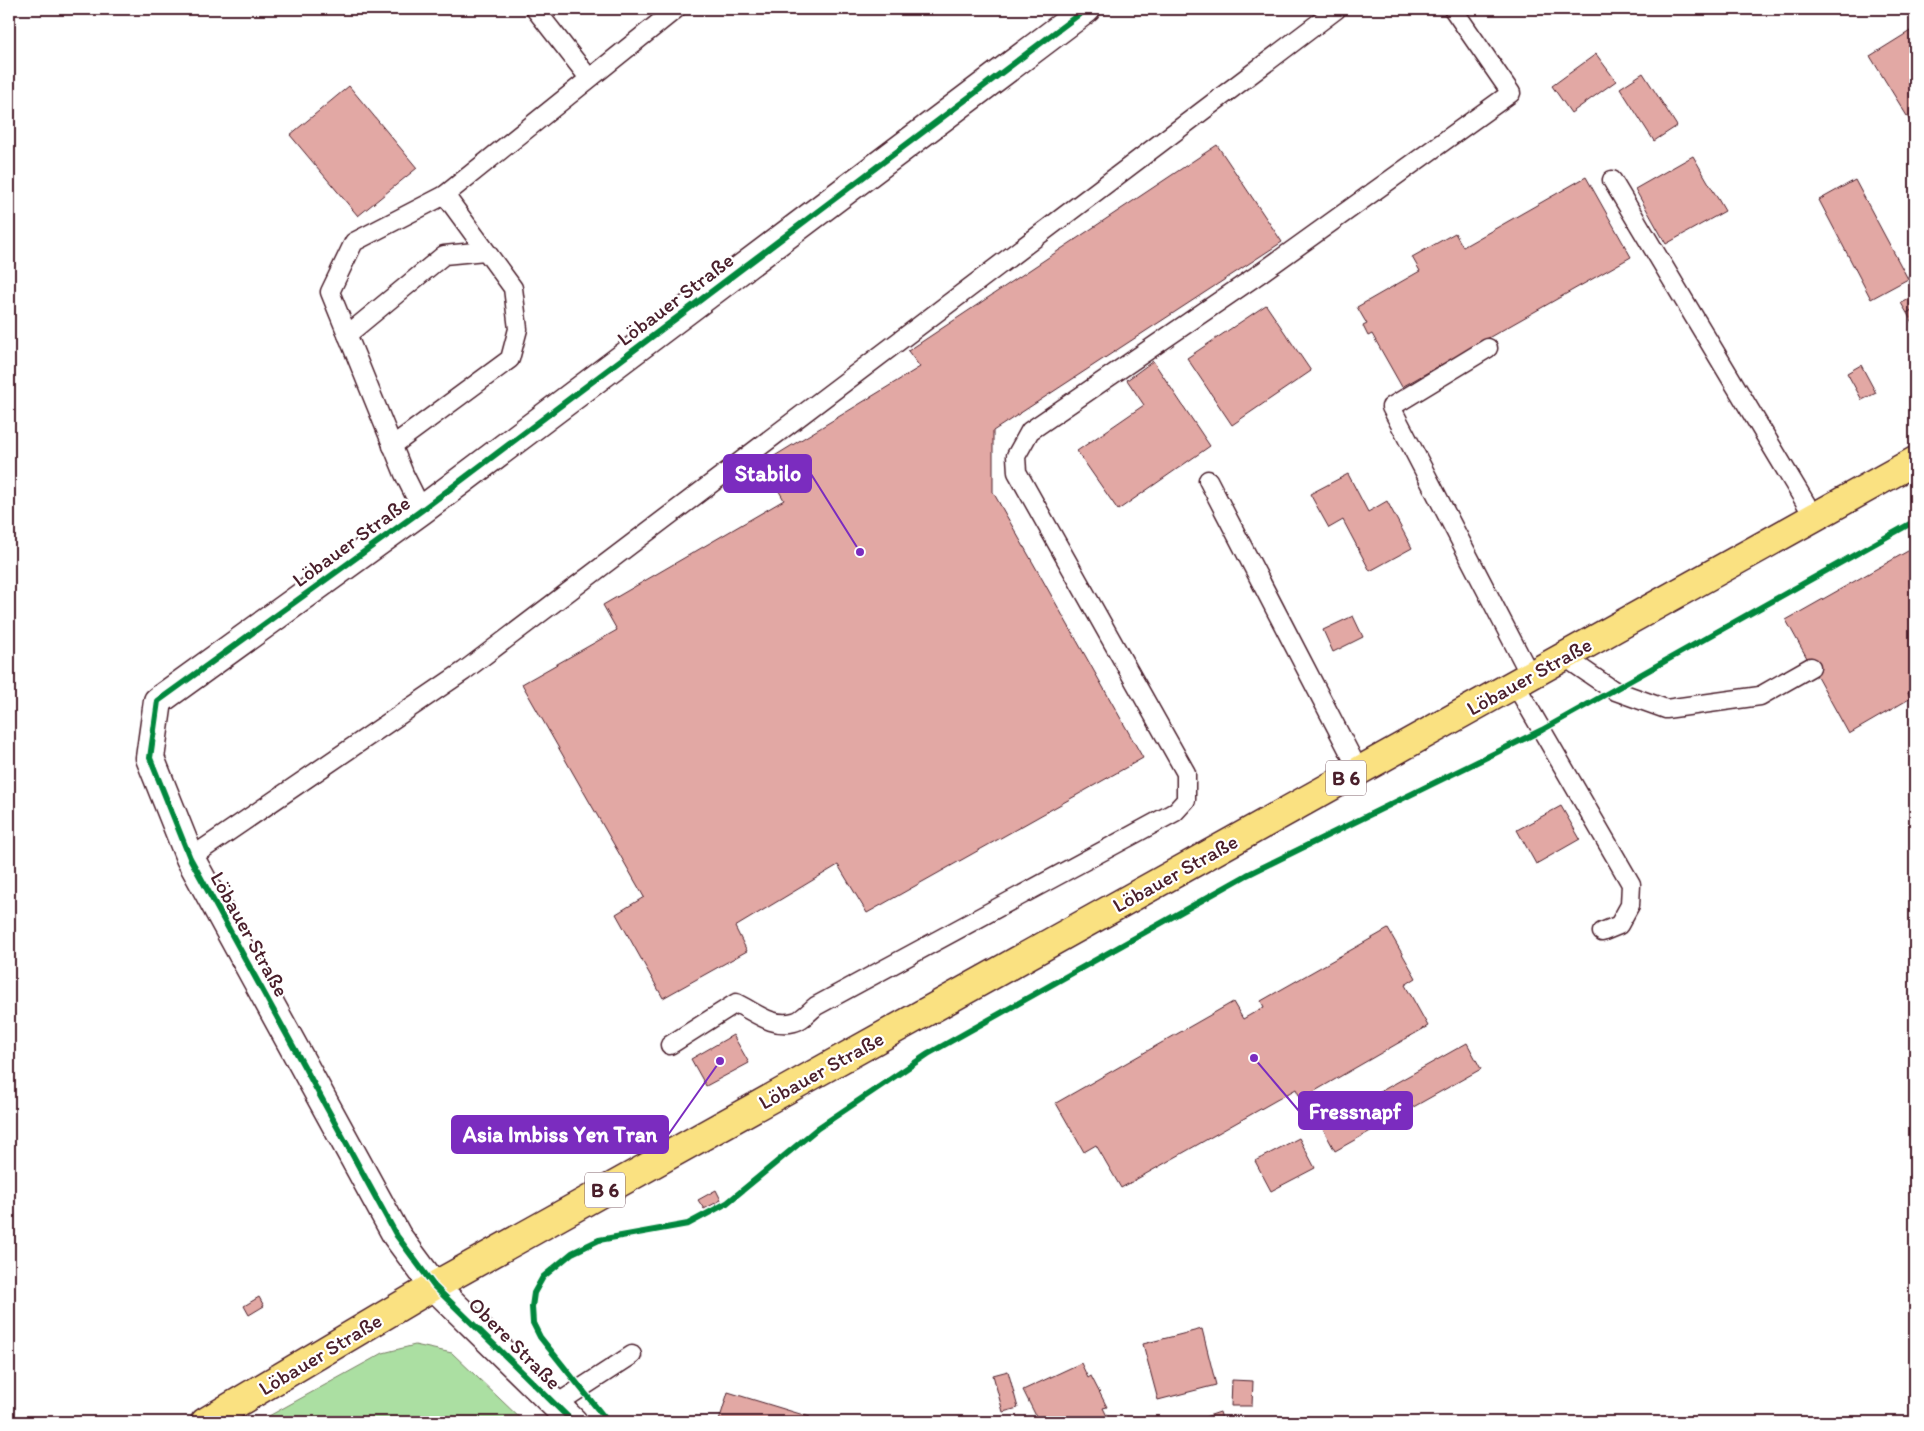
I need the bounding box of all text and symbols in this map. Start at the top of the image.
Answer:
street label: Löbauer Straße [612,247,738,351]
callout: Stabilo [724,455,811,492]
text: Stabilo [735,460,801,487]
street label: Löbauer Straße [287,490,415,592]
street label: Löbauer Straße [1462,631,1596,721]
road number: B 6 [1326,760,1366,796]
street label: Löbauer Straße [1108,828,1242,918]
street label: Löbauer Straße [205,867,295,1001]
street label: Löbauer Straße [754,1025,888,1115]
callout: Fressnapf [1299,1092,1412,1129]
text: Fressnapf [1309,1098,1402,1125]
callout: Asia Imbiss Yen Tran [452,1116,668,1153]
text: Asia Imbiss Yen Tran [462,1121,657,1148]
road number: B 6 [585,1172,625,1208]
street label: Obere Straße [464,1292,566,1394]
street label: Löbauer Straße [254,1307,386,1401]

